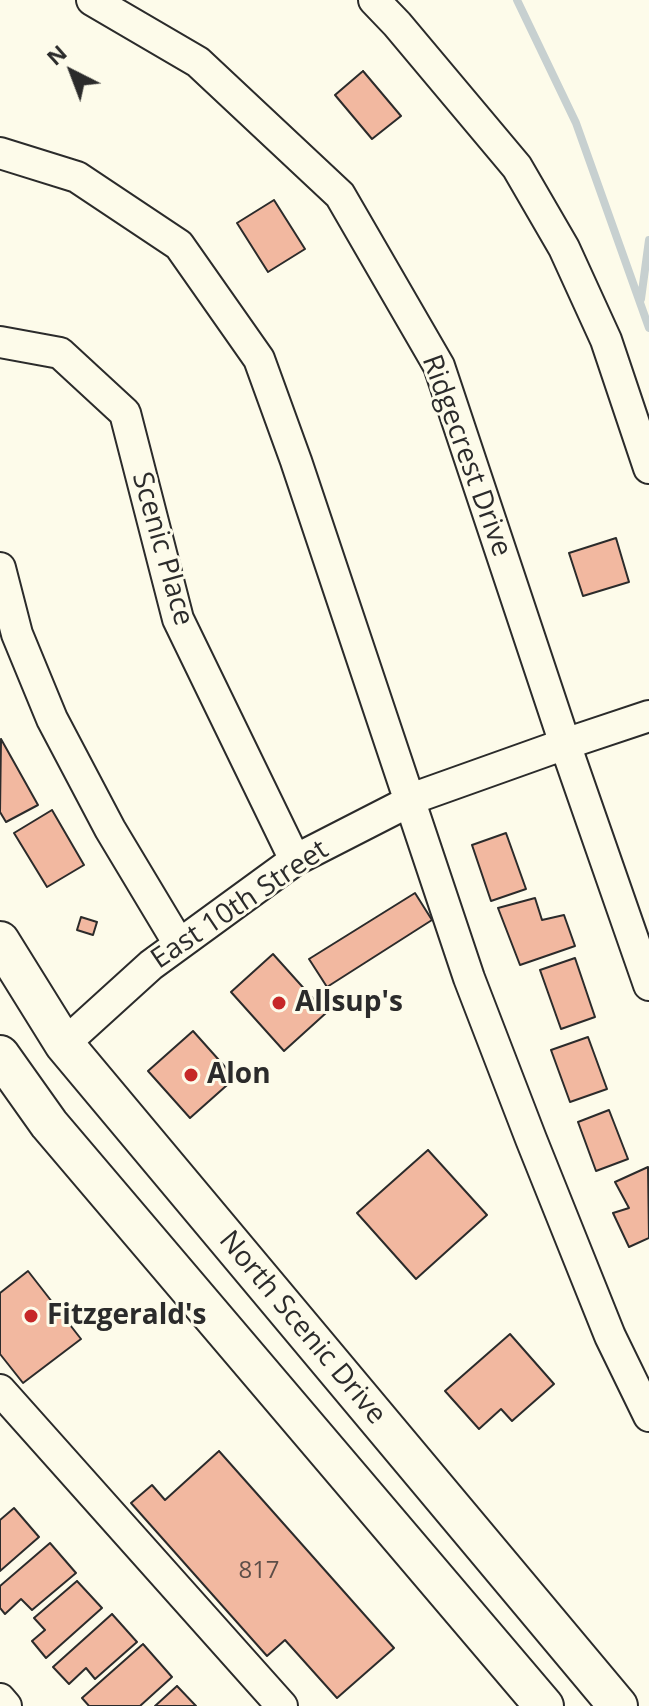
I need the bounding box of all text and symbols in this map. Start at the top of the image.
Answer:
north arrow [32,32,112,112]
text: N [39,37,73,71]
street label: Ridgecrest Drive [414,351,518,561]
street label: Scenic Place [124,468,200,630]
street label: East 10th Street [145,833,335,977]
place label: Allsup's [295,986,403,1020]
marker: Allsup's [270,994,288,1012]
place label: Alon [207,1058,271,1092]
marker: Alon [182,1066,200,1084]
street label: North Scenic Drive [211,1225,393,1431]
place label: Fitzgerald's [47,1299,206,1333]
marker: Fitzgerald's [22,1307,40,1325]
house number: 817 [238,1557,280,1585]

